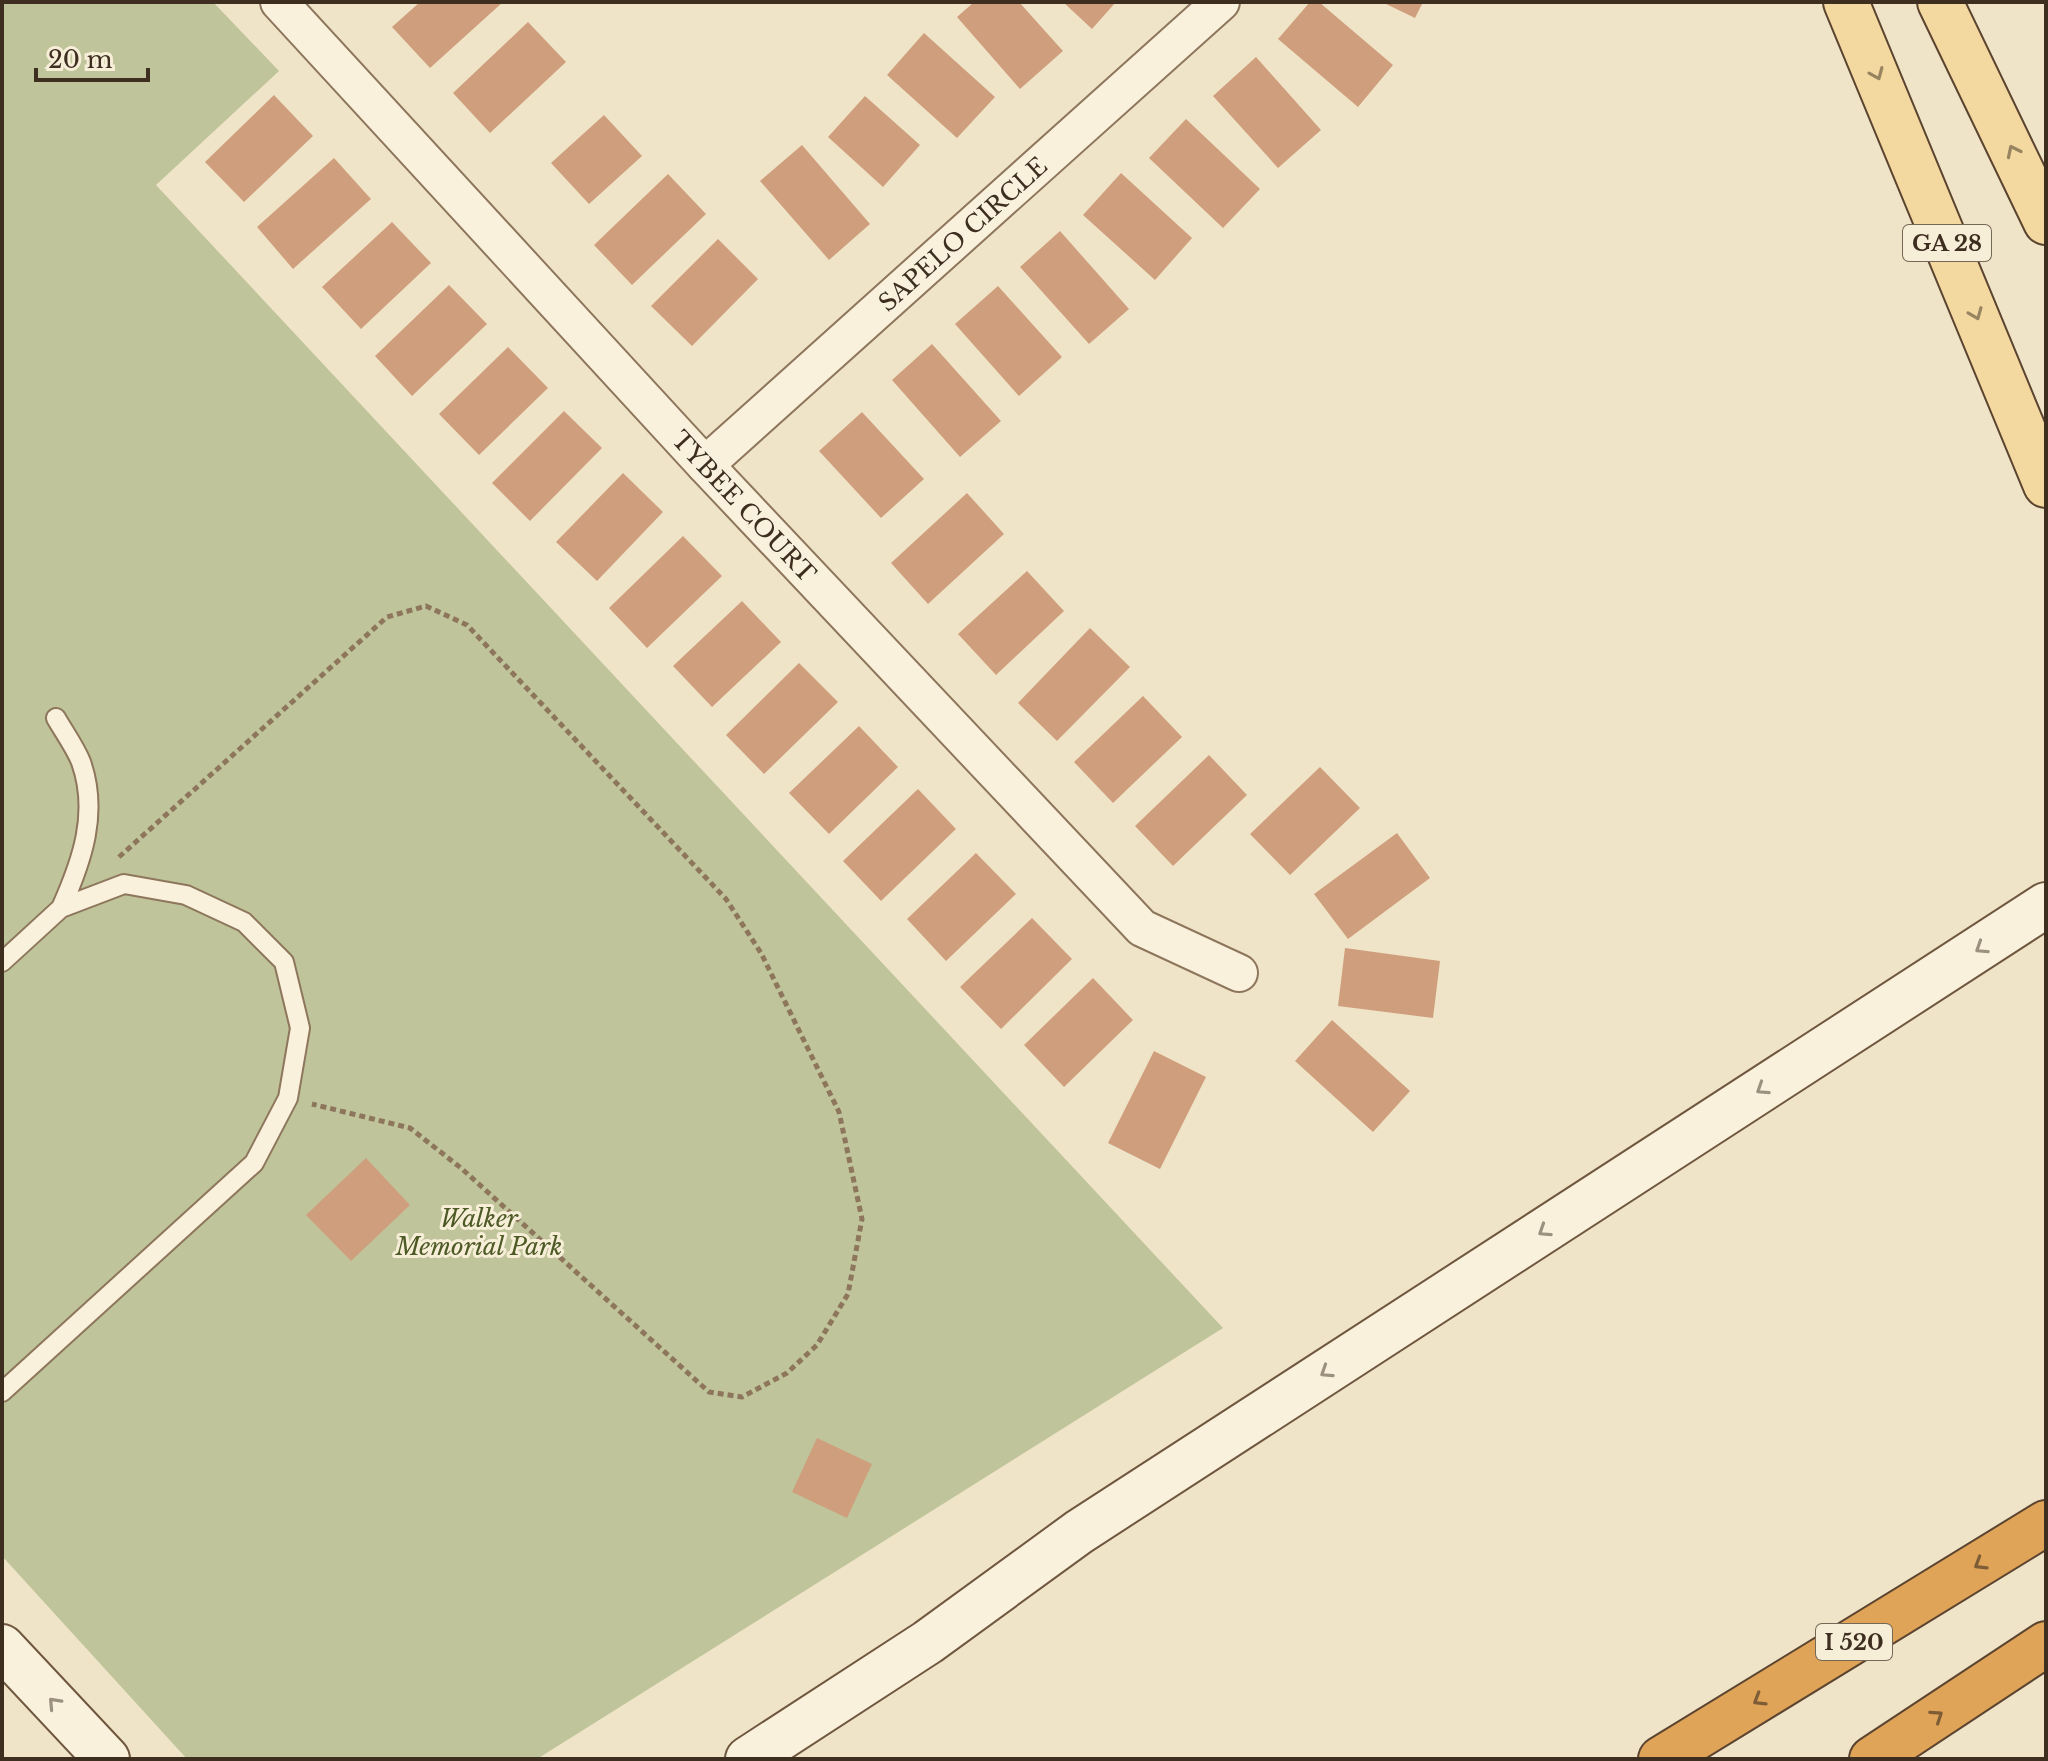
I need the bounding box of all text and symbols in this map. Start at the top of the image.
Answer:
scale bar [36,32,148,82]
text: 20 m [48,45,113,74]
one-way arrow [1867,65,1883,80]
one-way arrow [2007,145,2023,160]
street label: SAPELO CIRCLE [872,151,1053,317]
road number: GA 28 [1903,225,1991,261]
one-way arrow [1966,306,1983,320]
street label: TYBEE COURT [666,425,822,588]
one-way arrow [1975,938,1989,953]
one-way arrow [1757,1080,1771,1095]
park label: Walker Memorial Park [395,1204,562,1261]
one-way arrow [1538,1221,1553,1236]
one-way arrow [1320,1362,1335,1377]
one-way arrow [1974,1554,1989,1570]
road number: I 520 [1816,1624,1892,1660]
one-way arrow [1753,1691,1768,1706]
one-way arrow [49,1698,64,1712]
one-way arrow [1929,1711,1943,1726]

